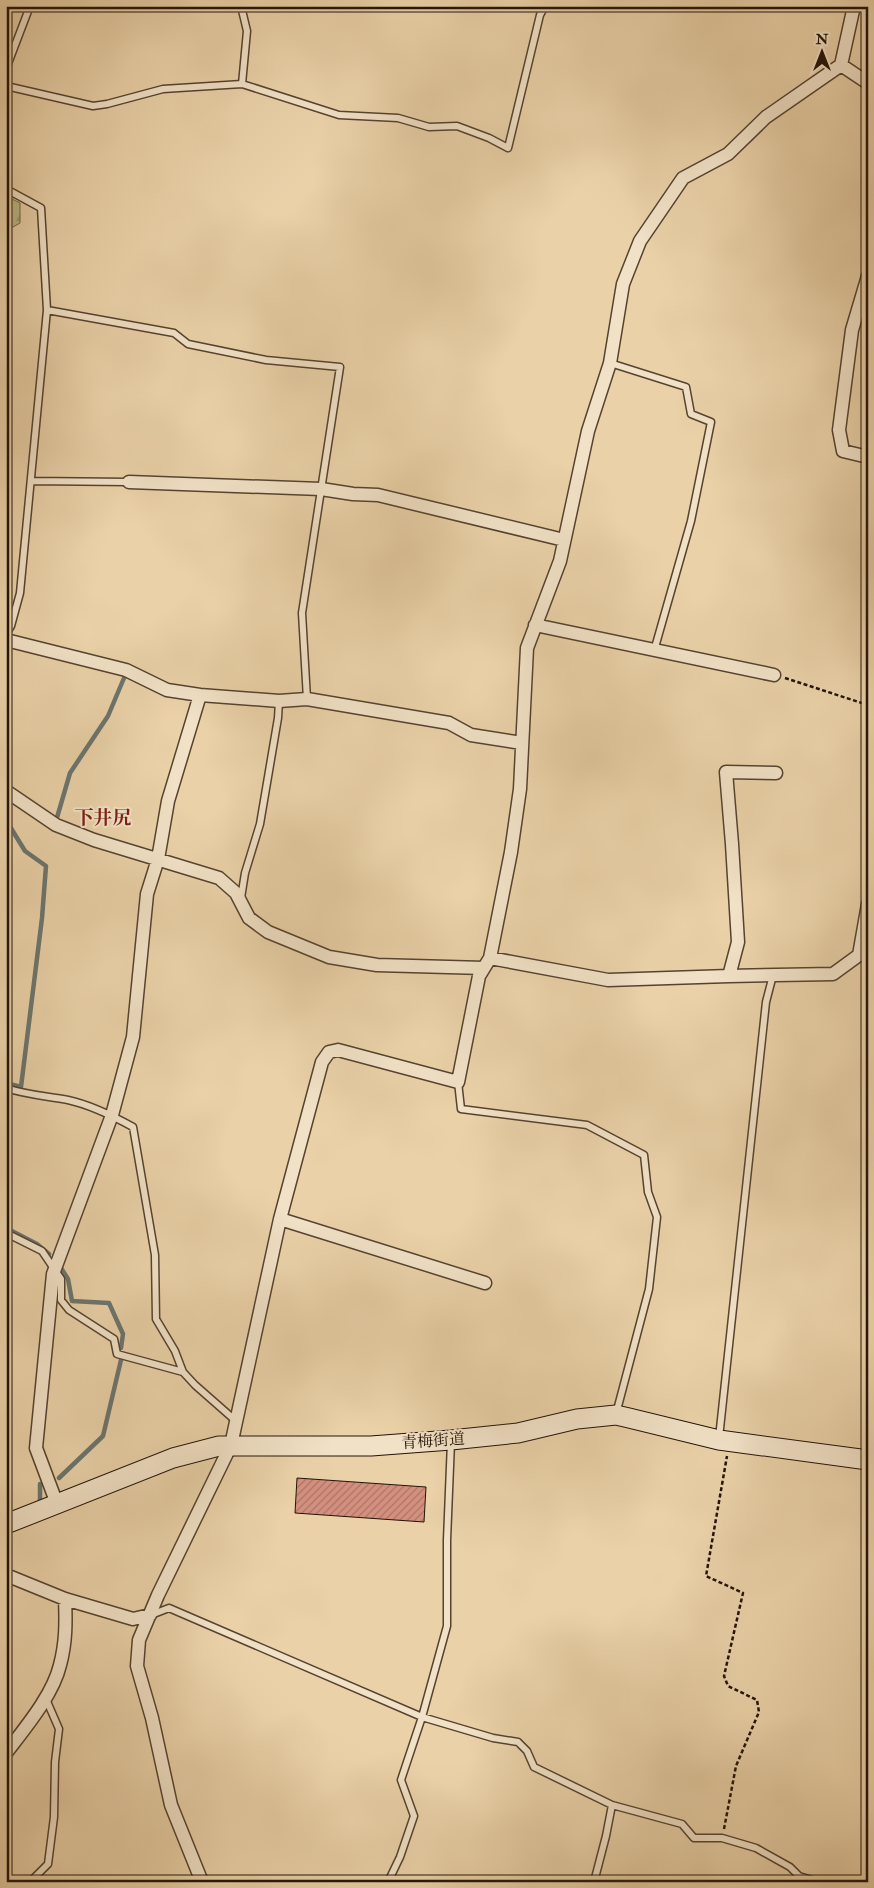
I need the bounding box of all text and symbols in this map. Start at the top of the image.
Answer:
north arrow [796,28,846,78]
text: N [815,31,829,48]
district label: 下井尻 [74,806,132,830]
street label: 青梅街道 [400,1429,466,1453]

